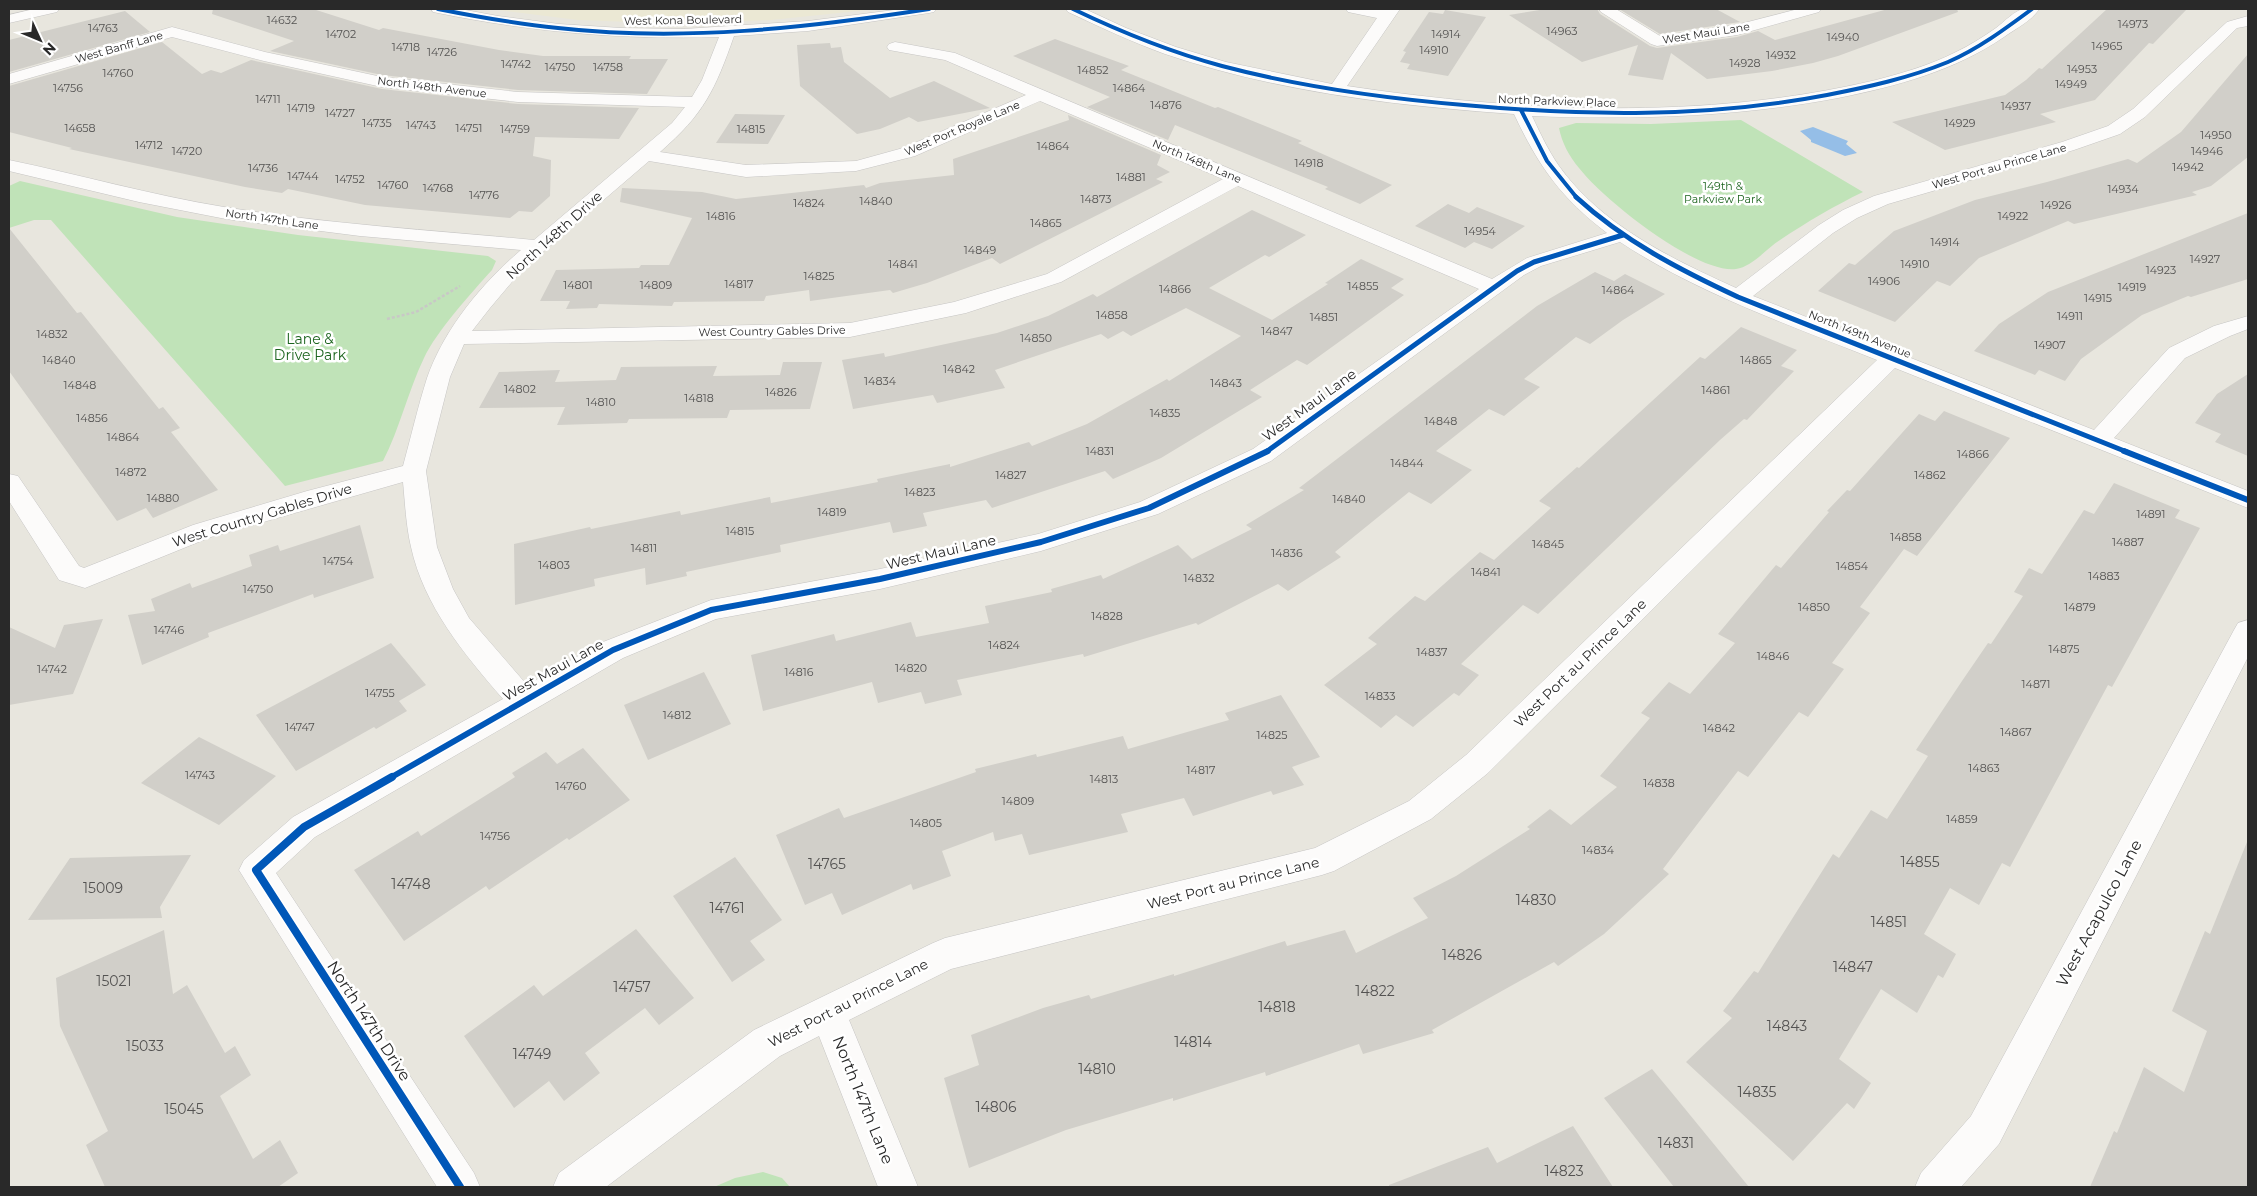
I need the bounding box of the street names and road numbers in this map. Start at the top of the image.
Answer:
street label: West Kona Boulevard [624,12,742,28]
street label: West Maui Lane [1661,19,1751,47]
street label: West Banff Lane [74,28,165,66]
street label: North 148th Avenue [377,73,488,101]
street label: North Parkview Place [1498,92,1617,110]
street label: West Port Royale Lane [902,97,1022,159]
street label: North 148th Lane [1150,136,1244,186]
street label: West Port au Prince Lane [1930,140,2068,192]
street label: North 148th Drive [502,187,606,283]
street label: North 147th Lane [224,206,320,233]
street label: North 149th Avenue [1807,307,1914,361]
street label: West Country Gables Drive [698,323,846,339]
street label: West Maui Lane [1258,365,1360,445]
street label: West Country Gables Drive [170,479,354,551]
street label: West Maui Lane [884,531,998,573]
street label: West Port au Prince Lane [1510,595,1650,731]
street label: West Maui Lane [500,635,606,705]
street label: West Acapulco Lane [2052,836,2146,990]
street label: West Port au Prince Lane [1145,853,1321,913]
street label: West Port au Prince Lane [765,955,931,1051]
street label: North 147th Drive [323,957,415,1085]
street label: North 147th Lane [829,1033,897,1167]

